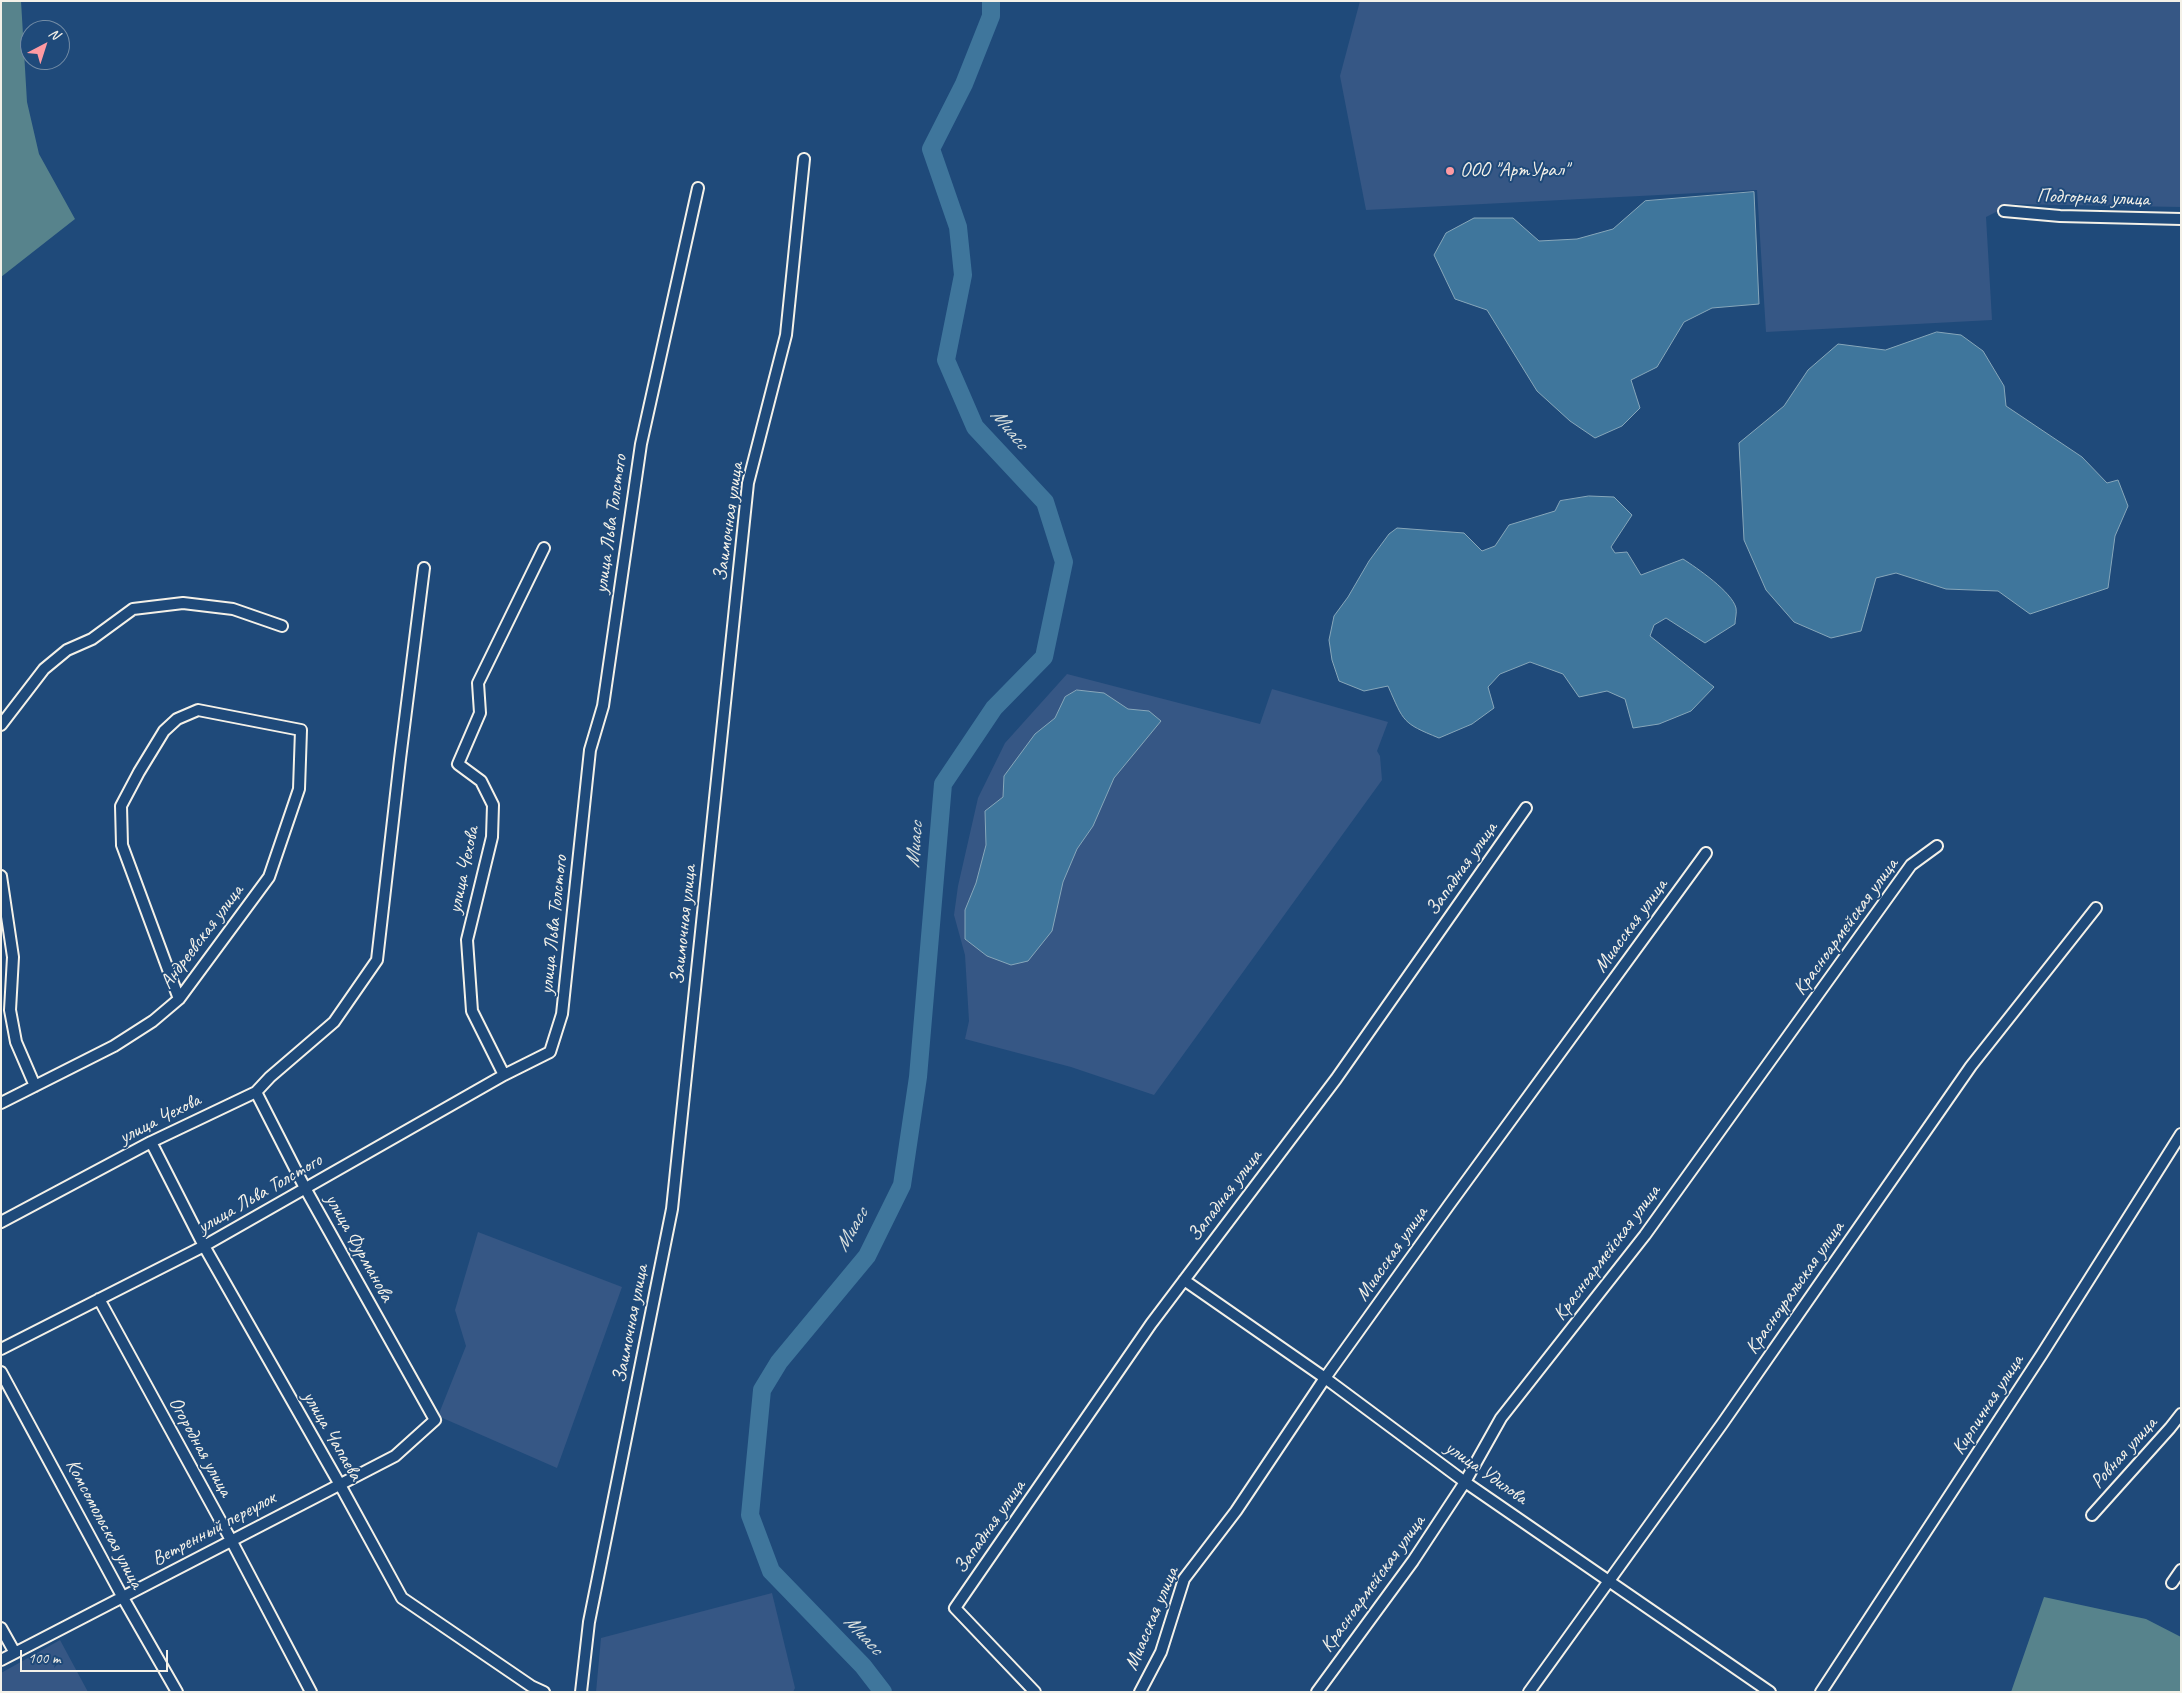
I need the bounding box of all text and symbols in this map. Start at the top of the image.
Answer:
north arrow [20,20,70,70]
text: N [46,25,63,43]
place label: ООО "АртУрал" [1460,159,1568,183]
marker: ООО "АртУрал" [1444,165,1456,177]
street label: Подгорная улица [2036,184,2150,212]
water label: Миасс [985,403,1033,455]
street label: улица Льва Толстого [589,453,633,595]
street label: Заимочная улица [709,461,749,583]
street label: Западная улица [1421,818,1503,920]
water label: Миасс [900,821,930,869]
street label: улица Чехова [443,824,485,916]
street label: улица Льва Толстого [535,854,573,996]
street label: Красноармейская улица [1788,854,1904,1000]
street label: Заимочная улица [666,864,702,986]
street label: Миасская улица [1589,875,1673,977]
street label: Андреевская улица [155,880,249,994]
street label: улица Чехова [115,1088,205,1150]
street label: Западная улица [1183,1145,1267,1247]
street label: улица Льва Толстого [193,1149,327,1239]
street label: Красноармейская улица [1548,1180,1666,1326]
street label: улица Фурманова [319,1190,399,1306]
street label: Миасская улица [1351,1202,1433,1306]
water label: Миасс [830,1204,874,1256]
street label: Красноуральская улица [1740,1217,1850,1359]
street label: Заимочная улица [608,1263,654,1385]
street label: Кирпичная улица [1947,1351,2029,1459]
street label: улица Чапаева [297,1387,367,1485]
street label: Огородная улица [163,1393,237,1501]
street label: Ровная улица [2086,1412,2162,1494]
street label: улица Удилова [1440,1436,1532,1510]
street label: Комсомольская улица [60,1455,148,1593]
street label: Западная улица [949,1476,1031,1578]
street label: Ветренный переулок [148,1486,280,1572]
street label: Красноармейская улица [1315,1511,1431,1657]
street label: Миасская улица [1120,1564,1184,1674]
water label: Миасс [838,1610,888,1660]
scale bar [22,1640,170,1672]
text: 100 m [28,1649,60,1668]

